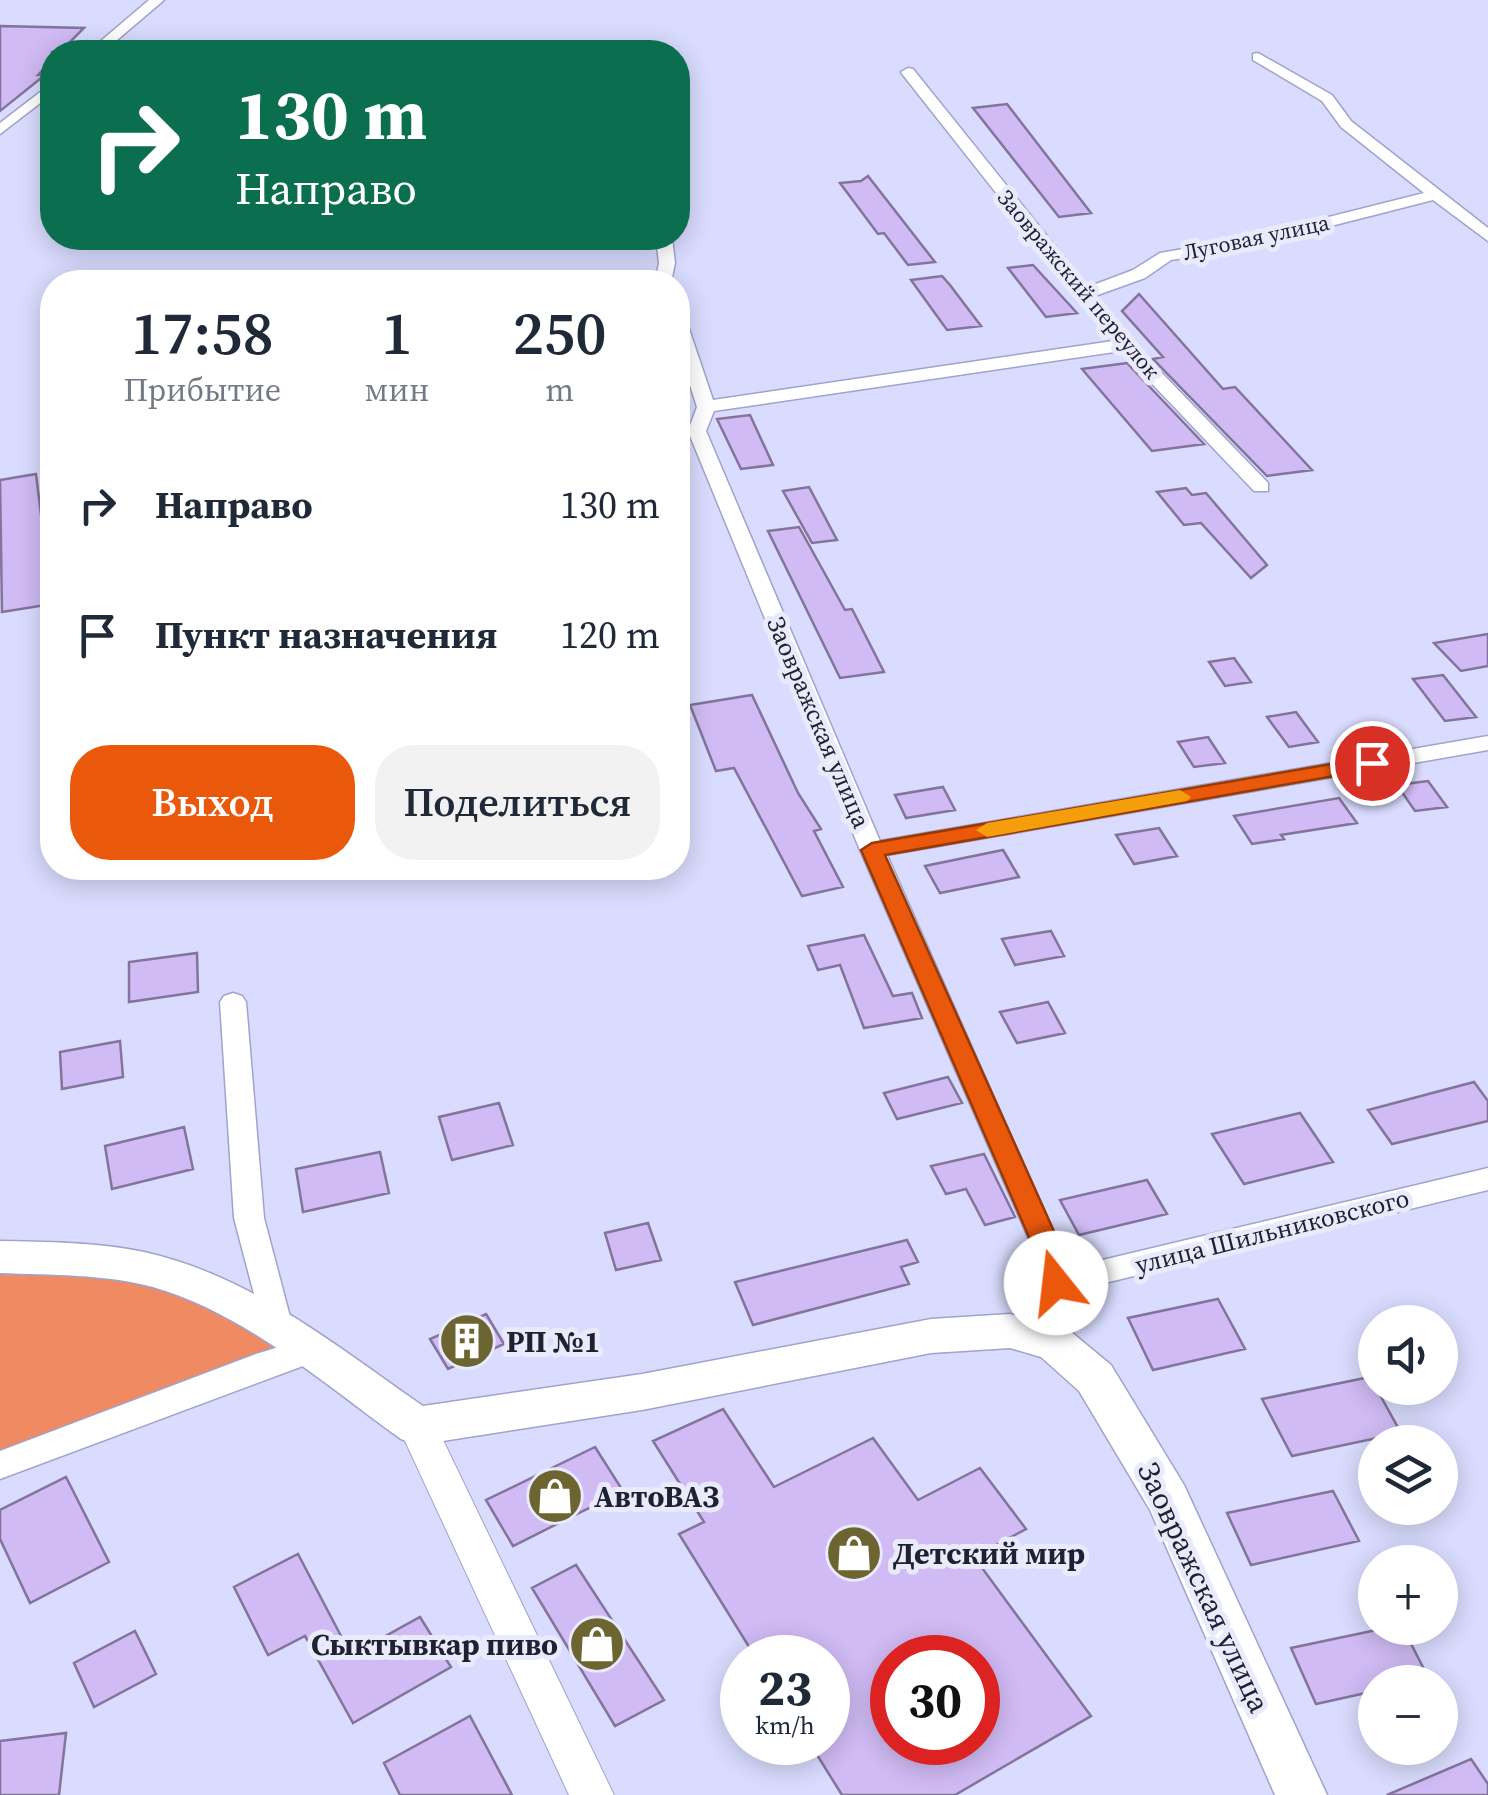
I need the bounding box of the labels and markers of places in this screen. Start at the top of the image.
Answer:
pin [1330,721,1415,806]
building icon: РП №1 [437,1311,497,1371]
place label: РП №1 [506,1321,600,1362]
shop icon: АвтоВАЗ [525,1466,585,1526]
place label: АвтоВАЗ [594,1476,719,1517]
shop icon: Детский мир [824,1523,884,1583]
place label: Детский мир [893,1533,1085,1574]
shop icon: Сыктывкар пиво [567,1614,627,1674]
place label: Сыктывкар пиво [311,1624,558,1665]

